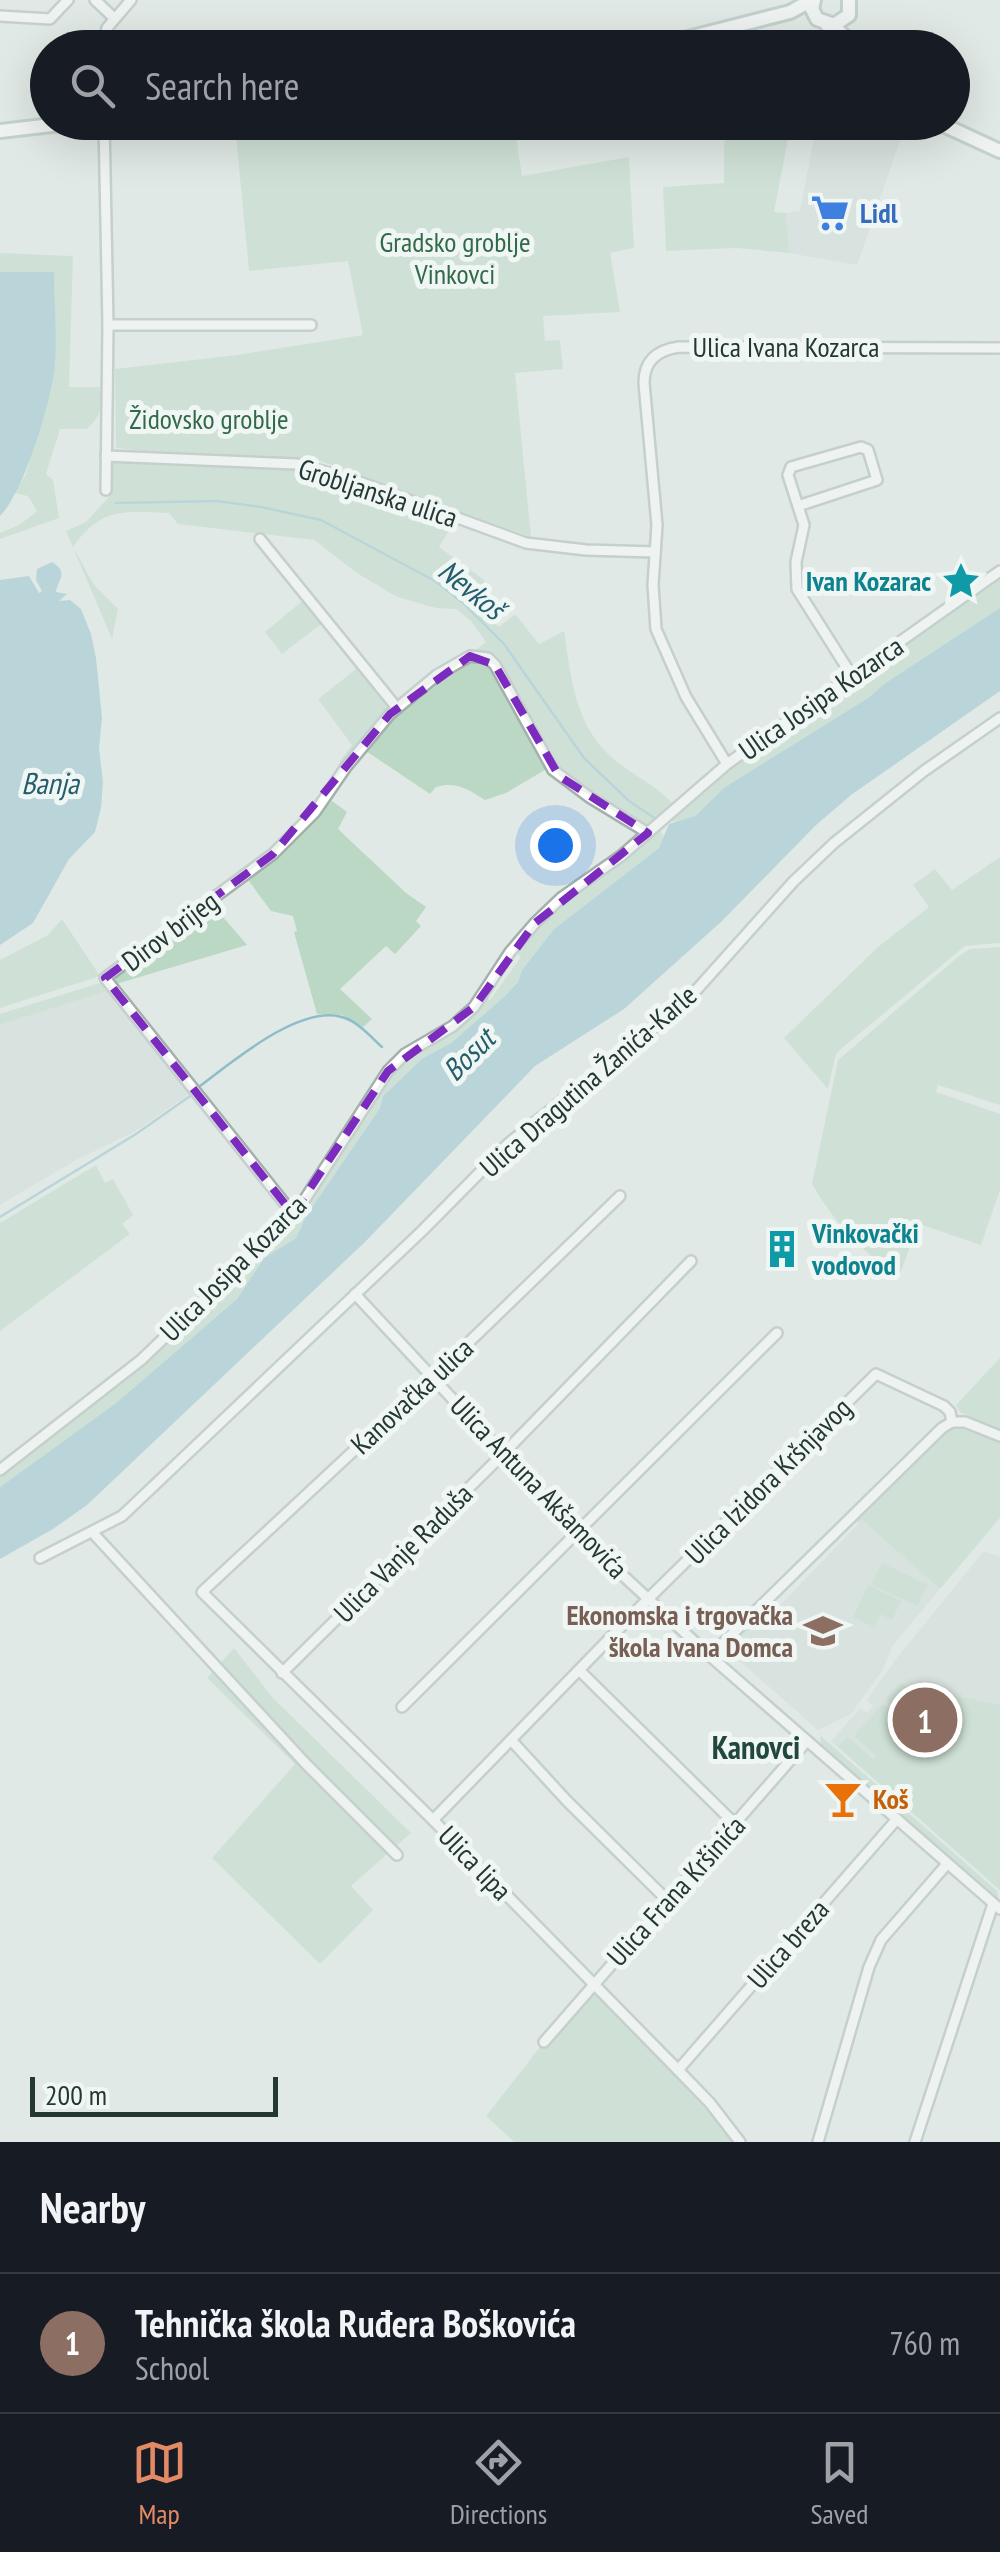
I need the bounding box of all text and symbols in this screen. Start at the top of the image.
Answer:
search box [30,30,970,140]
icon: search [65,58,120,113]
text: Search here [145,61,299,110]
supermarket icon: Lidl [809,192,851,234]
place label: Lidl [860,194,898,231]
park label: Gradsko groblje Vinkovci [380,223,530,292]
street label: Ulica Ivana Kozarca [693,328,879,365]
park label: Židovsko groblje [129,400,289,437]
street label: Grobljanska ulica [294,449,462,536]
water label: Nevkoš [431,550,517,630]
place icon: Ivan Kozarac [940,560,982,602]
place label: Ivan Kozarac [806,562,931,599]
street label: Ulica Josipa Kozarca [731,627,910,768]
water label: Banja [21,763,81,802]
your location [530,820,581,871]
street label: Dirov brijeg [114,882,225,979]
street label: Ulica Dragutina Žanića-Karle [471,976,704,1185]
water label: Bosut [433,1017,505,1088]
street label: Ulica Josipa Kozarca [151,1186,314,1349]
place label: Vinkovački vodovod [811,1214,919,1283]
building icon: Vinkovački vodovod [761,1228,803,1270]
street label: Kanovačka ulica [343,1329,481,1462]
street label: Ulica Antuna Akšamovića [443,1387,636,1586]
street label: Ulica Izidora Kršnjavog [676,1389,859,1572]
street label: Ulica Vanje Raduša [325,1475,480,1630]
place label: Ekonomska i trgovačka škola Ivana Domca [566,1596,793,1665]
school or university icon: Ekonomska i trgovačka škola Ivana Domca [802,1610,844,1652]
pin: 1 [892,1682,958,1758]
district label: Kanovci [712,1726,800,1768]
bar icon: Koš [822,1778,864,1820]
place label: Koš [873,1780,909,1817]
street label: Ulica Frana Kršinića [598,1808,753,1974]
street label: Ulica lipa [431,1817,520,1908]
street label: Ulica breza [739,1891,837,1996]
scale bar [30,2072,278,2116]
text: 200 m [45,2076,107,2113]
text: Nearby [40,2180,145,2235]
text: Tehnička škola Ruđera Boškovića [135,2298,576,2347]
text: 1 [65,2322,80,2364]
text: 760 m [889,2322,960,2364]
text: School [135,2347,209,2389]
tab: Map [132,2435,187,2532]
tab: Directions [450,2435,547,2532]
tab: Saved [811,2435,868,2532]

